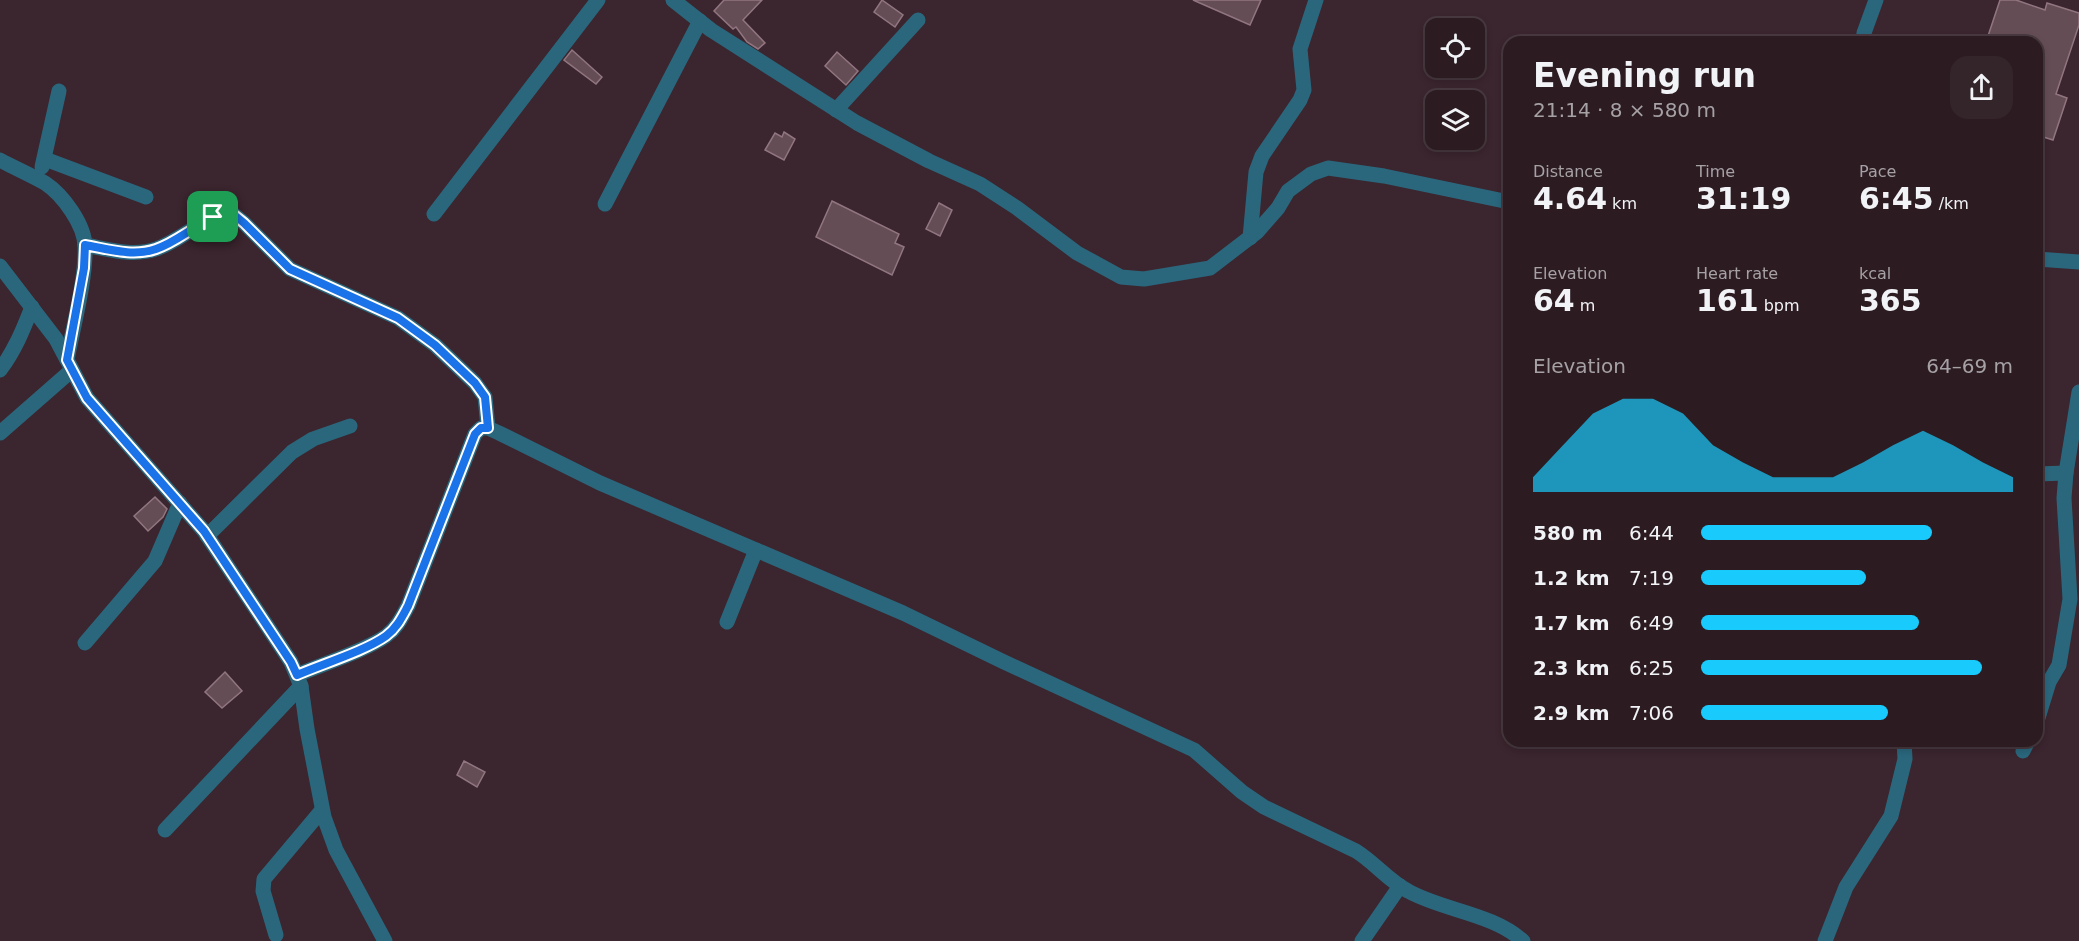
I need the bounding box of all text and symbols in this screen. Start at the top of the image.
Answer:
map controls [1425,18,1485,150]
button: locate [1425,18,1485,78]
text: Evening run [1533,56,1756,95]
button: share [1950,56,2013,119]
button: layers [1425,90,1485,150]
text: 21:14 · 8 × 580 m [1533,98,1716,122]
text: Distance [1533,162,1603,181]
text: Time [1696,162,1735,181]
text: Pace [1859,162,1896,181]
text: 4.64 [1533,181,1607,216]
text: 31:19 [1696,181,1792,216]
text: 6:45 [1859,181,1934,216]
pin [187,191,238,242]
text: km [1607,194,1637,213]
text: /km [1934,194,1969,213]
icon: arrive [196,200,229,233]
text: Elevation [1533,264,1607,283]
text: Heart rate [1696,264,1778,283]
text: kcal [1859,264,1891,283]
text: 64 [1533,283,1575,318]
text: 161 [1696,283,1759,318]
text: 365 [1859,283,1922,318]
text: m [1575,296,1595,315]
text: bpm [1759,296,1800,315]
text: Elevation [1533,354,1626,378]
text: 64–69 m [1926,354,2013,378]
text: 580 m [1533,521,1603,545]
text: 6:44 [1629,521,1674,545]
text: 1.2 km [1533,566,1610,590]
text: 7:19 [1629,566,1674,590]
text: 1.7 km [1533,611,1610,635]
text: 6:49 [1629,611,1674,635]
text: 2.3 km [1533,656,1610,680]
text: 6:25 [1629,656,1674,680]
text: 2.9 km [1533,701,1610,725]
text: 7:06 [1629,701,1674,725]

